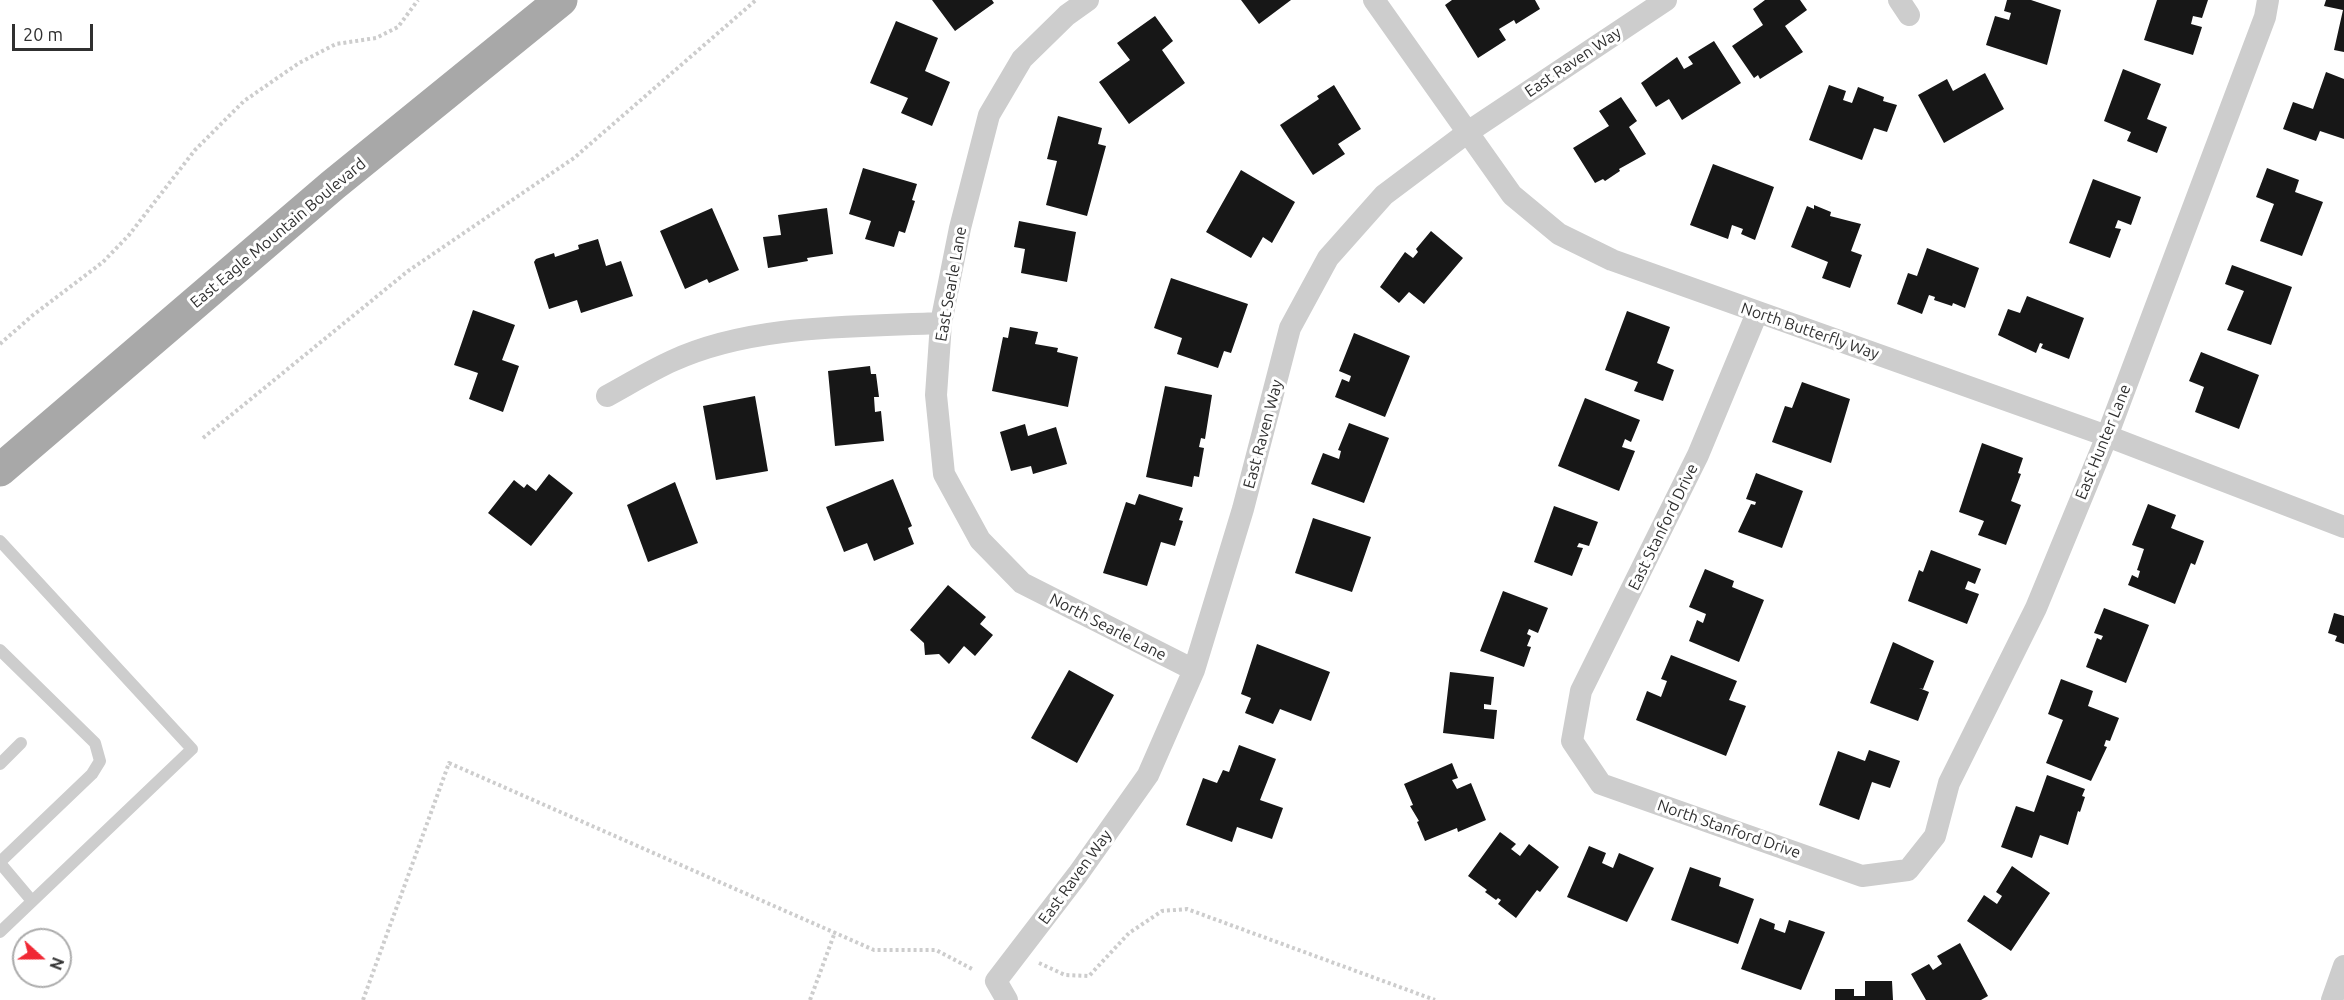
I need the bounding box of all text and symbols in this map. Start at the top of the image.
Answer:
scale bar [15,12,96,50]
street label: East Raven Way [1521,23,1625,101]
text: 20 m [23,24,63,44]
street label: East Eagle Mountain Boulevard [186,154,370,312]
street label: East Searle Lane [931,225,971,343]
street label: North Butterfly Way [1738,298,1882,364]
street label: East Raven Way [1239,377,1287,491]
street label: East Hunter Lane [2071,382,2135,502]
street label: East Stanford Drive [1624,461,1702,593]
street label: North Searle Lane [1046,589,1170,665]
street label: North Stanford Drive [1655,795,1803,863]
street label: East Raven Way [1034,826,1116,928]
north arrow [12,928,72,988]
text: N [46,955,67,973]

